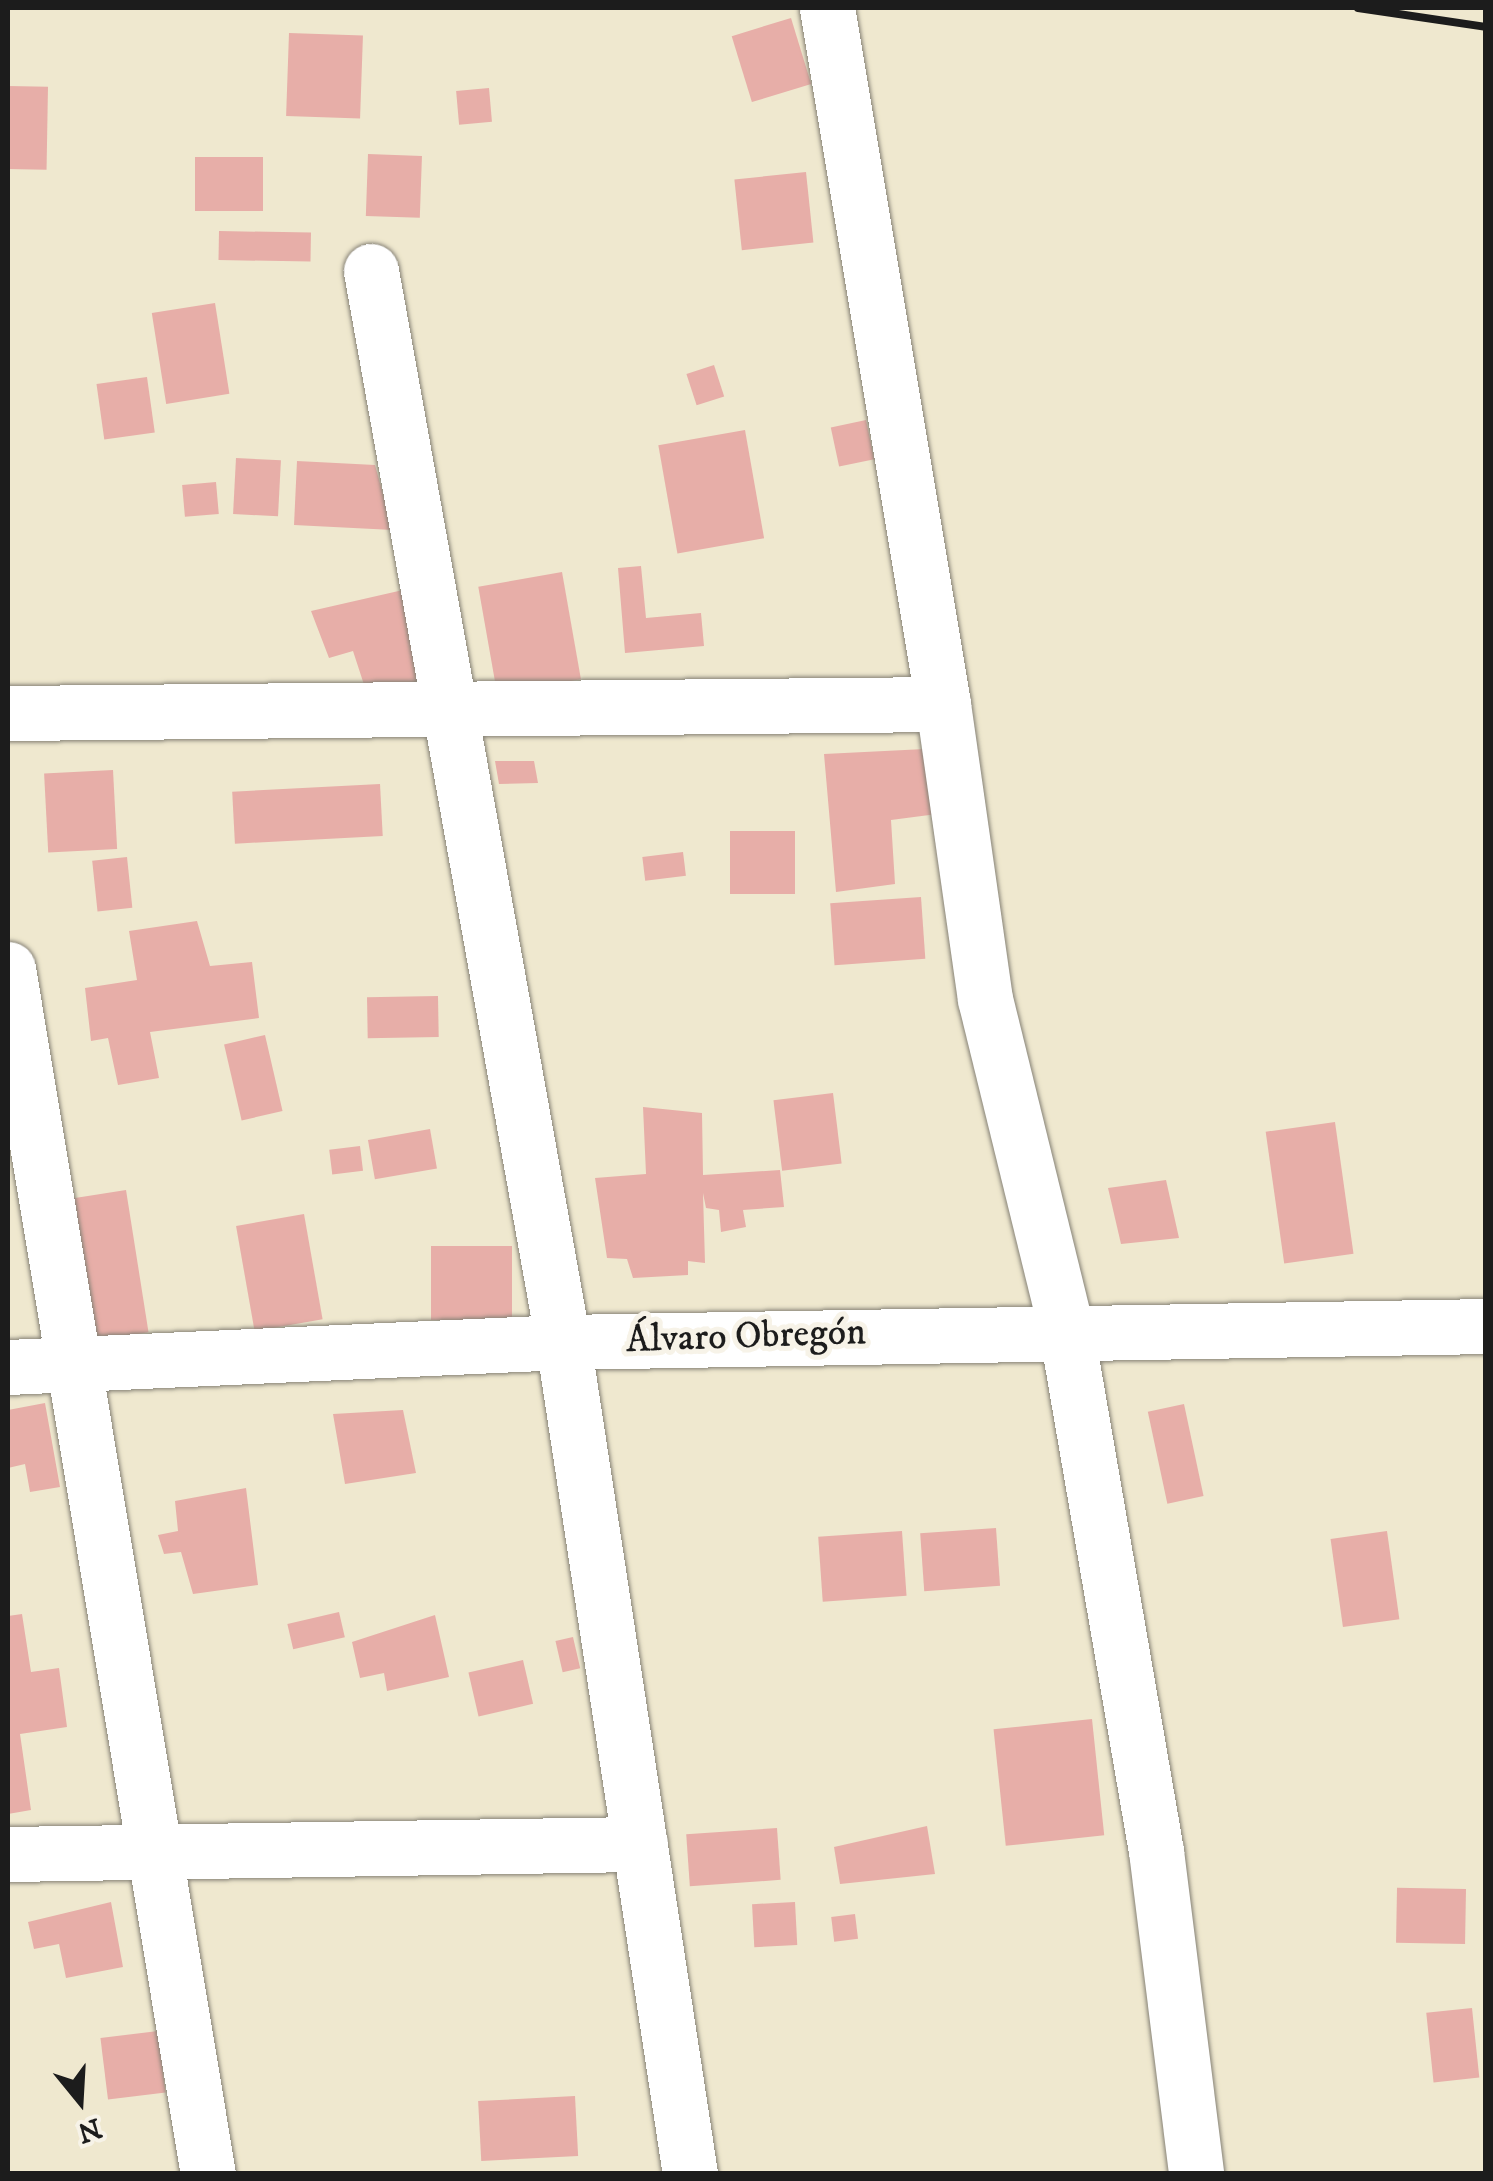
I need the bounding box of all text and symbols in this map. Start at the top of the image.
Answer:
street label: Álvaro Obregón [625,1310,867,1364]
north arrow [30,2051,130,2151]
text: N [73,2110,106,2150]

